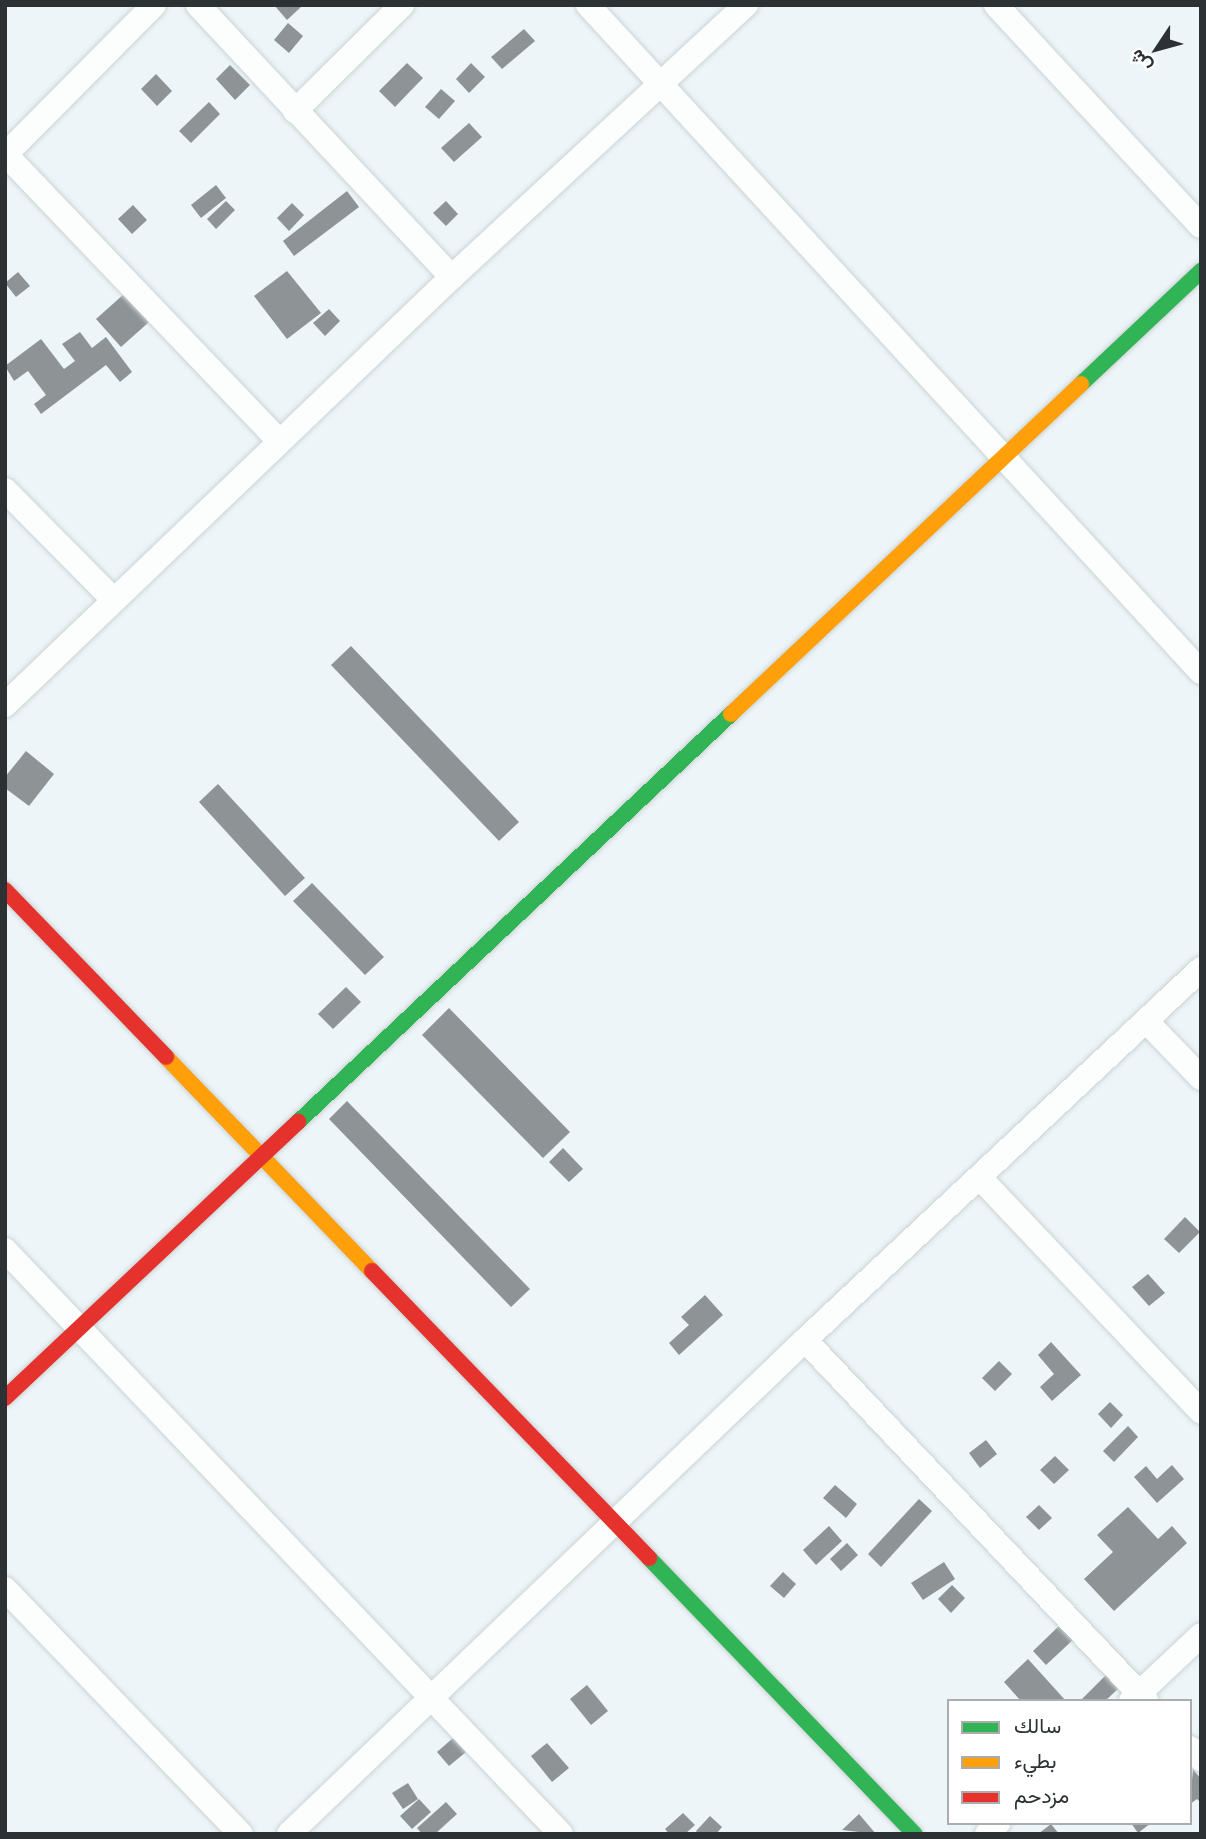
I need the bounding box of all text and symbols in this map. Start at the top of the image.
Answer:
north arrow [1122,14,1192,84]
text: ش [1124,46,1156,78]
legend [947,1699,1192,1825]
text: سالك [1014,1712,1061,1737]
text: بطيء [1014,1747,1057,1772]
text: مزدحم [1014,1782,1069,1807]

